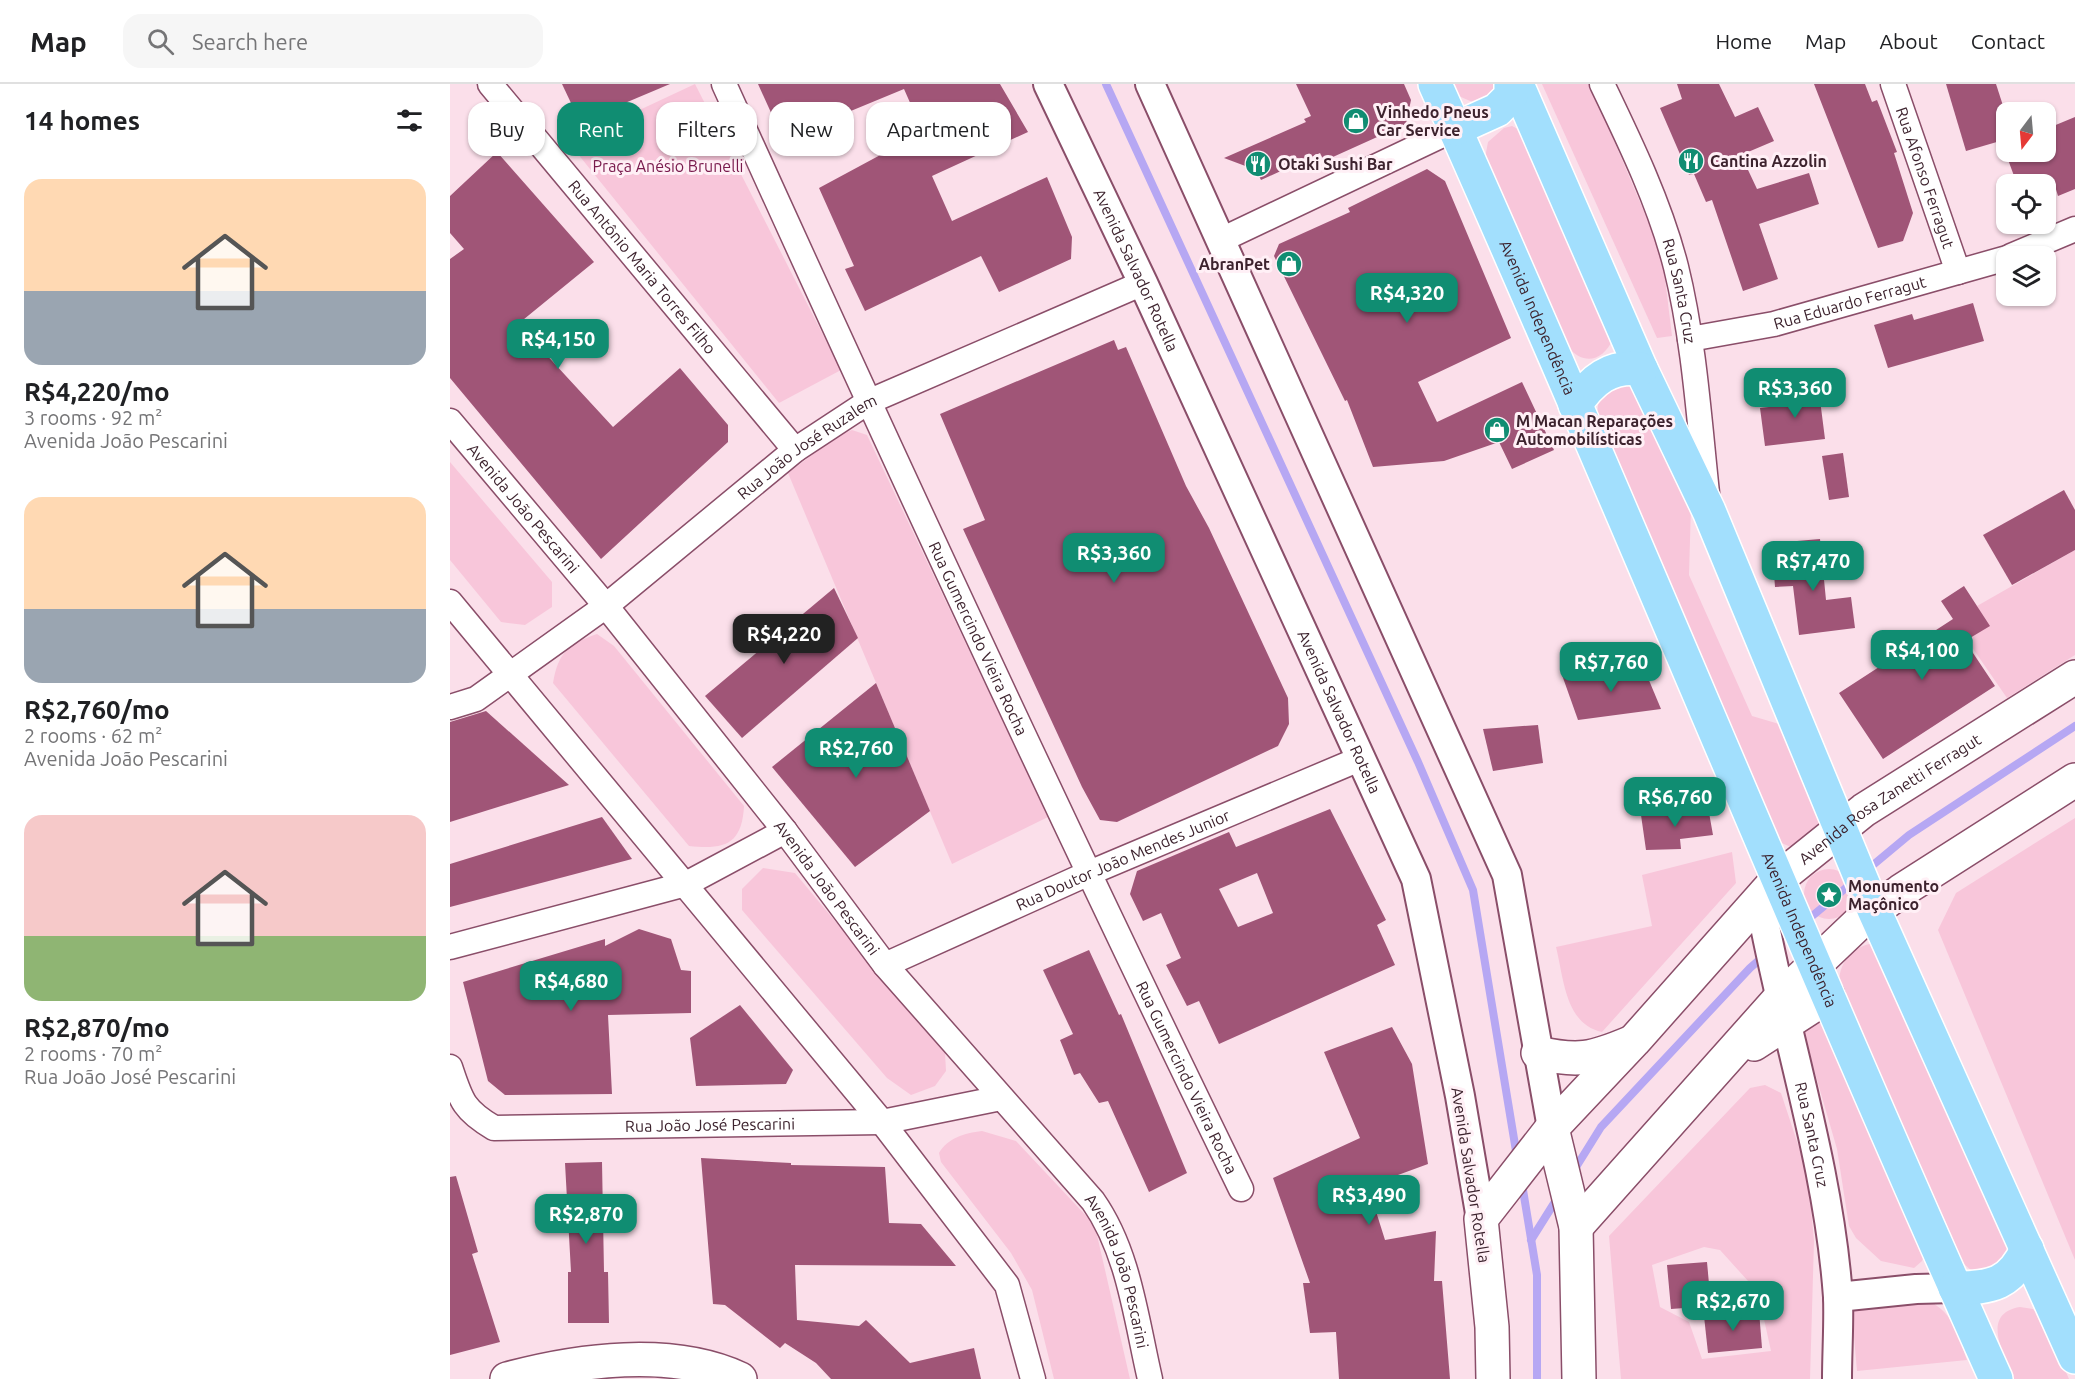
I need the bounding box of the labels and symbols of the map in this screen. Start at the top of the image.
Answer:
north arrow [1996,102,2056,162]
place label: Vinhedo Pneus Car Service [1376,103,1489,139]
street label: Rua Afonso Ferragut [1893,105,1958,251]
shop icon: Vinhedo Pneus Car Service [1341,106,1371,136]
restaurant icon: Cantina Azzolin [1676,146,1706,176]
restaurant icon: Otaki Sushi Bar [1243,149,1273,179]
place label: Cantina Azzolin [1710,152,1827,170]
place label: Otaki Sushi Bar [1278,155,1393,173]
park label: Praça Anésio Brunelli [593,157,743,175]
street label: Rua Antônio Maria Torres Filho [565,176,720,357]
street label: Avenida Salvador Rotella [1090,186,1182,354]
street label: Rua Santa Cruz [1659,236,1699,345]
street label: Avenida Independência [1496,237,1579,398]
shop icon: AbranPet [1274,249,1304,279]
place label: AbranPet [1199,255,1270,273]
street label: Rua Eduardo Ferragut [1772,272,1929,333]
pin: R$4,320 [1352,273,1462,324]
pin: R$4,150 [503,319,613,370]
pin: R$3,360 [1740,368,1850,419]
street label: Rua João José Ruzalem [734,390,879,503]
place label: M Macan Reparações Automobilísticas [1516,412,1673,448]
shop icon: M Macan Reparações Automobilísticas [1482,415,1512,445]
street label: Avenida João Pescarini [464,440,583,576]
pin: R$3,360 [1059,533,1169,584]
street label: Rua Gumercindo Vieira Rocha [926,539,1031,738]
pin: R$7,470 [1758,541,1868,592]
pin: R$4,220 [729,614,839,665]
street label: Avenida Salvador Rotella [1294,627,1385,796]
pin: R$4,100 [1867,630,1977,681]
pin: R$7,760 [1556,642,1666,693]
pin: R$2,760 [801,728,911,779]
street label: Avenida Rosa Zanetti Ferragut [1795,730,1984,868]
pin: R$6,760 [1620,777,1730,828]
street label: Rua Doutor João Mendes Junior [1013,806,1232,914]
street label: Avenida João Pescarini [771,817,883,958]
street label: Avenida Independência [1759,849,1841,1010]
place label: Monumento Maçônico [1848,877,1939,914]
place icon: Monumento Maçônico [1814,880,1844,910]
pin: R$4,680 [516,961,626,1012]
street label: Rua Gumercindo Vieira Rocha [1133,978,1241,1177]
street label: Rua Santa Cruz [1792,1080,1832,1189]
street label: Avenida Salvador Rotella [1448,1086,1494,1264]
street label: Rua João José Pescarini [625,1114,795,1135]
pin: R$3,490 [1314,1175,1424,1226]
street label: Avenida João Pescarini [1082,1190,1152,1350]
pin: R$2,870 [531,1194,641,1245]
pin: R$2,670 [1678,1281,1788,1332]

